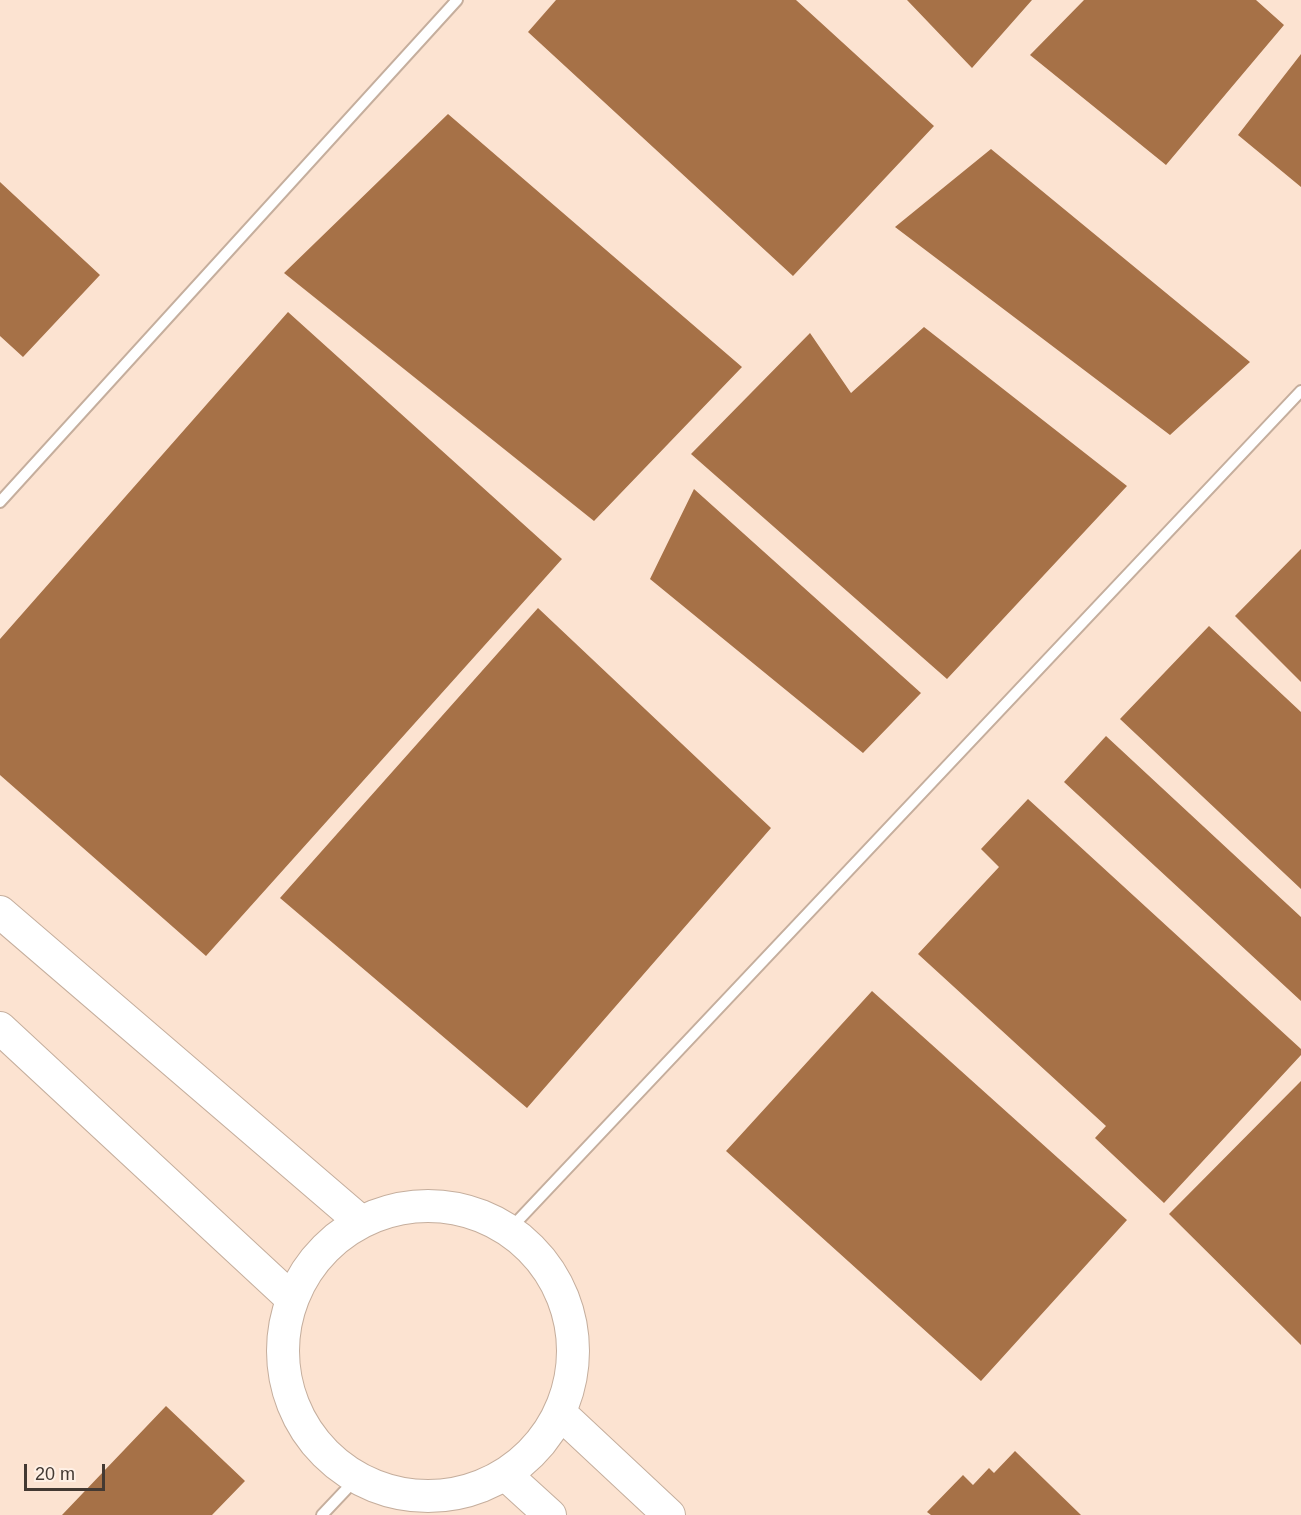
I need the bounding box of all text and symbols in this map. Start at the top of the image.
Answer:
scale bar [27,1452,108,1490]
text: 20 m [35,1464,75,1484]

